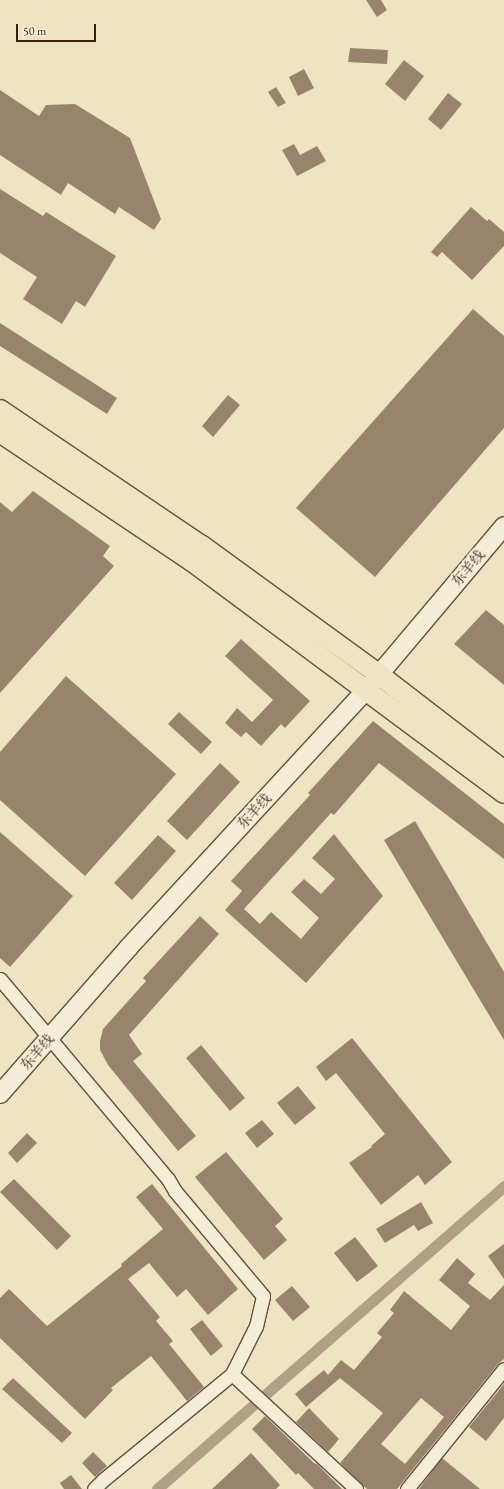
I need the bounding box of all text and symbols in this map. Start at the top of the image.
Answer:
scale bar [18,16,98,42]
text: 50 m [23,23,46,39]
street label: 东羊线 [448,547,488,589]
street label: 东羊线 [234,790,274,832]
street label: 东羊线 [17,1031,57,1073]

